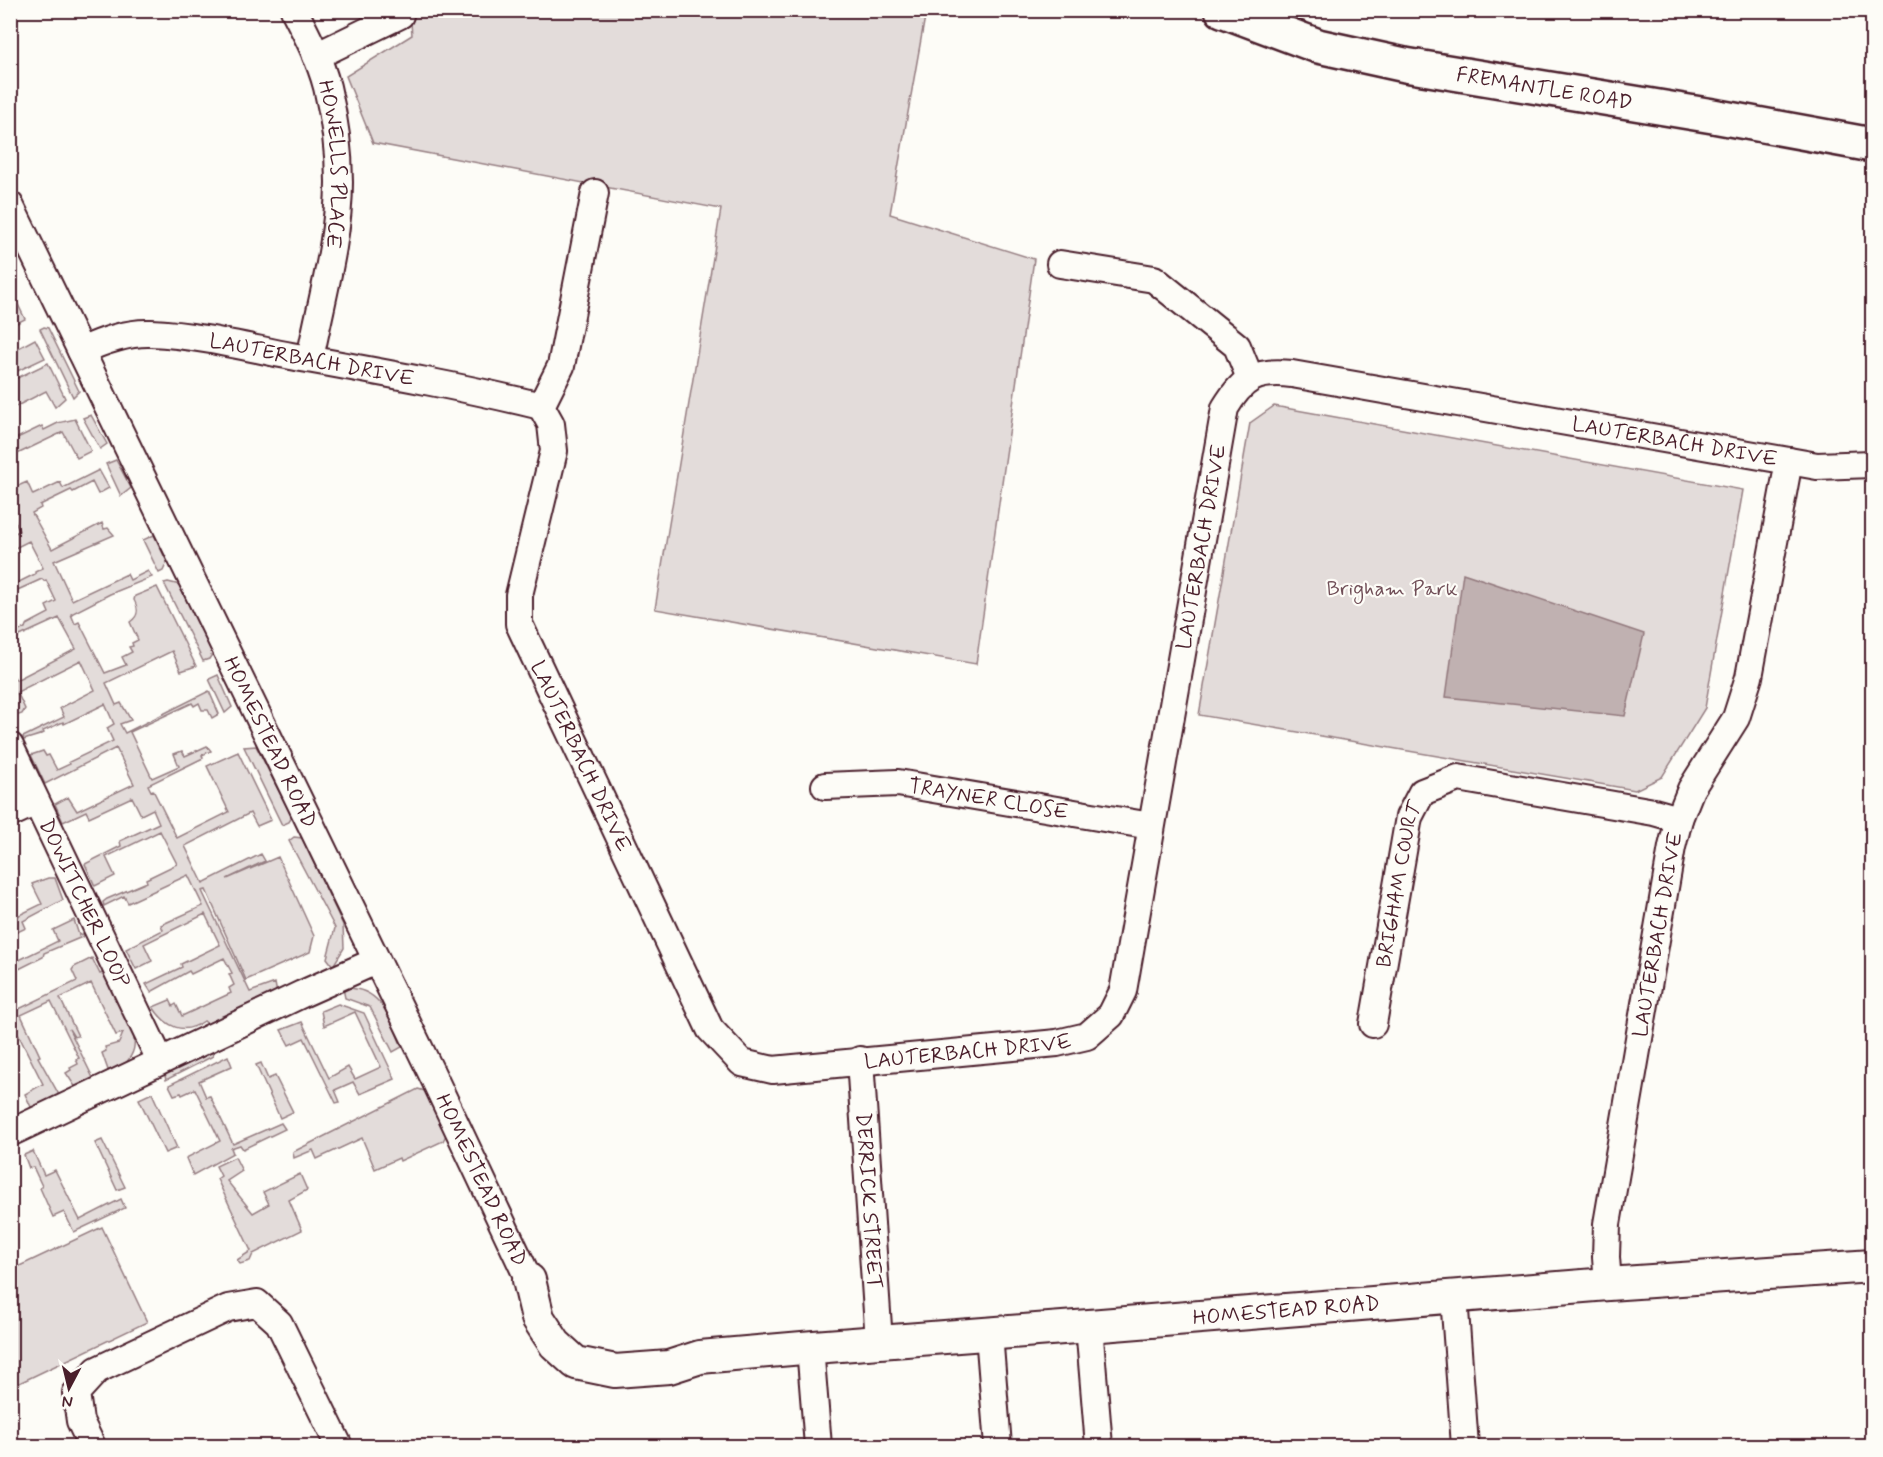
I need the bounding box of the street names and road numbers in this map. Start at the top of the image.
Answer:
street label: FREMANTLE ROAD [1454,61,1634,117]
street label: HOWELLS PLACE [311,77,352,251]
street label: LAUTERBACH DRIVE [207,327,416,393]
street label: LAUTERBACH DRIVE [1570,410,1779,474]
street label: LAUTERBACH DRIVE [1170,442,1233,652]
street label: HOMESTEAD ROAD [216,652,323,833]
street label: LAUTERBACH DRIVE [523,657,637,857]
street label: TRAYNER CLOSE [907,772,1071,827]
street label: BRIGHAM COURT [1370,796,1430,970]
street label: DOWITCHER LOOP [32,814,136,992]
street label: LAUTERBACH DRIVE [1626,829,1690,1039]
street label: LAUTERBACH DRIVE [863,1027,1075,1076]
street label: HOMESTEAD ROAD [428,1089,534,1271]
street label: DERRICK STREET [849,1112,888,1290]
street label: HOMESTEAD ROAD [1192,1290,1381,1333]

